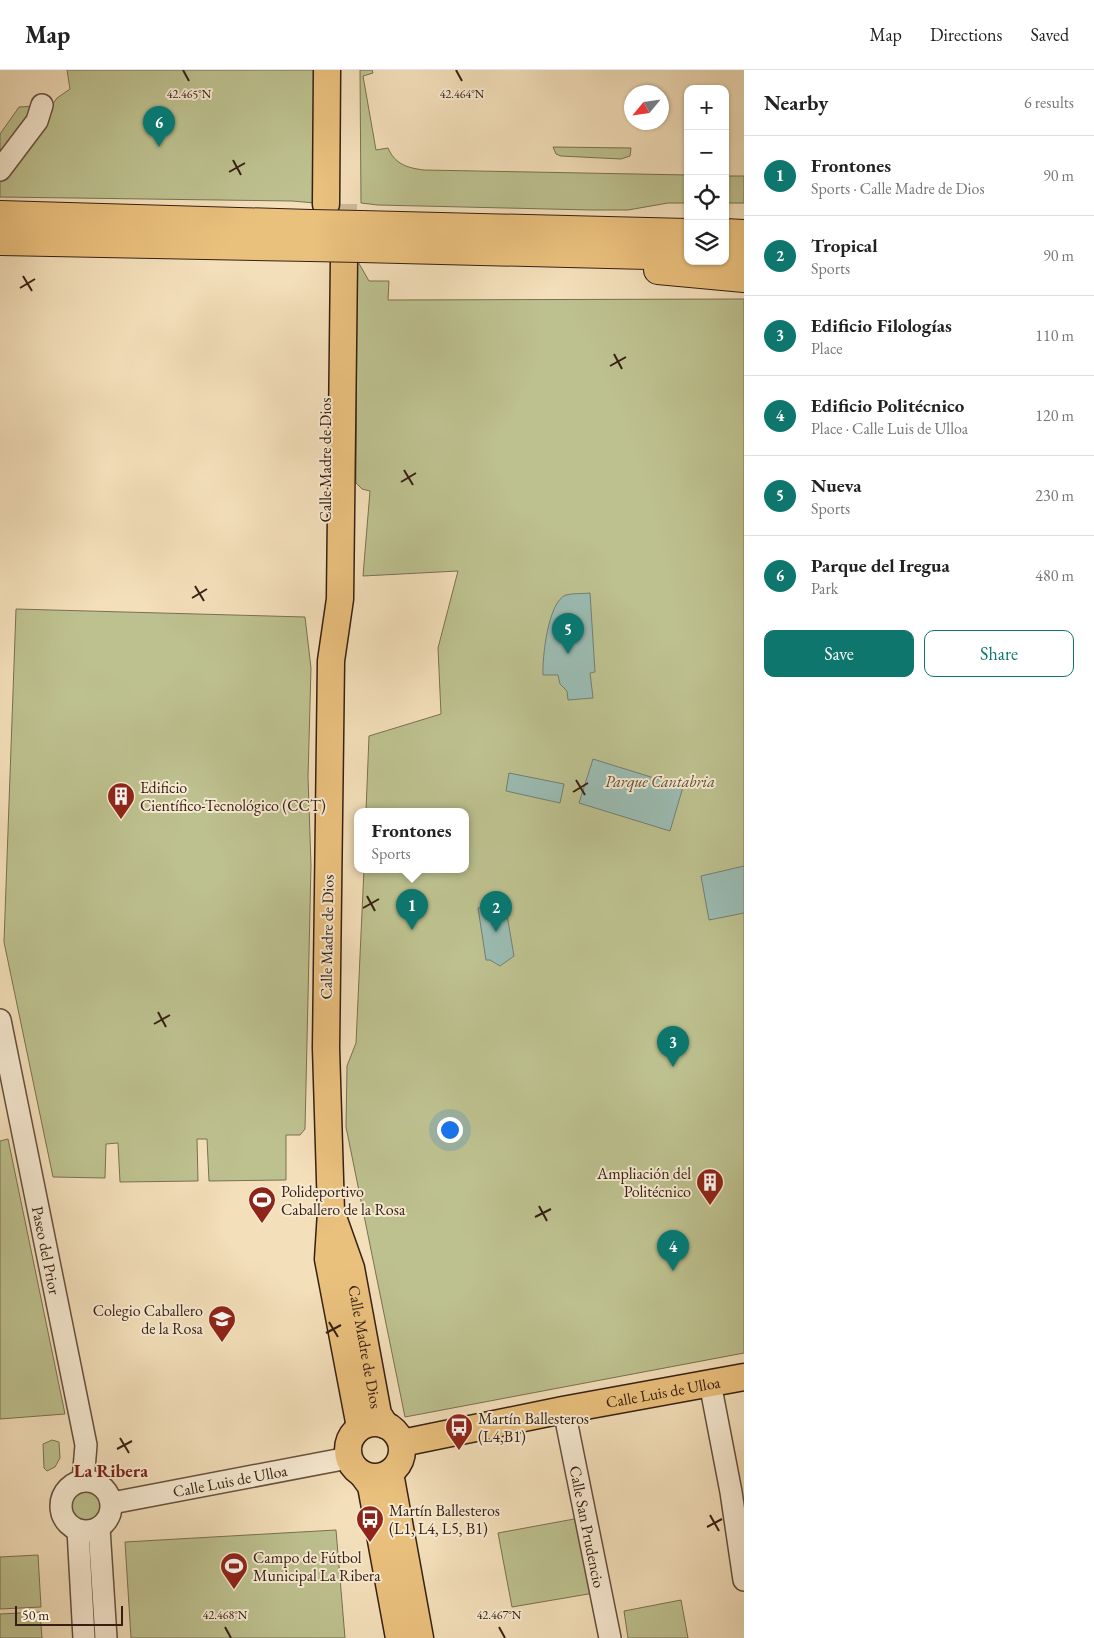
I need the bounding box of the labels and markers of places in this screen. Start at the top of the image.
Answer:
pin: 6 [143,106,175,147]
pin: 5 [552,613,584,654]
place label: Edificio Científico-Tecnológico (CCT) [140,777,326,816]
building icon: Edificio Científico-Tecnológico (CCT) [106,781,136,820]
pin: 1 [396,889,428,930]
pin: 2 [480,891,512,932]
pin: 3 [657,1026,689,1067]
place label: Ampliación del Politécnico [596,1163,691,1202]
building icon: Ampliación del Politécnico [695,1167,725,1206]
place label: Polideportivo Caballero de la Rosa [281,1181,406,1220]
sports icon: Polideportivo Caballero de la Rosa [247,1185,277,1224]
pin: 4 [657,1230,689,1271]
place label: Colegio Caballero de la Rosa [93,1300,204,1339]
school or university icon: Colegio Caballero de la Rosa [207,1304,237,1343]
place label: Martín Ballesteros (L4,B1) [478,1408,589,1447]
bus stop icon: Martín Ballesteros (L4,B1) [444,1412,474,1451]
place label: Martín Ballesteros (L1, L4, L5, B1) [389,1500,500,1539]
bus stop icon: Martín Ballesteros (L1, L4, L5, B1) [355,1504,385,1543]
place label: Campo de Fútbol Municipal La Ribera [253,1547,381,1586]
sports icon: Campo de Fútbol Municipal La Ribera [219,1551,249,1590]

